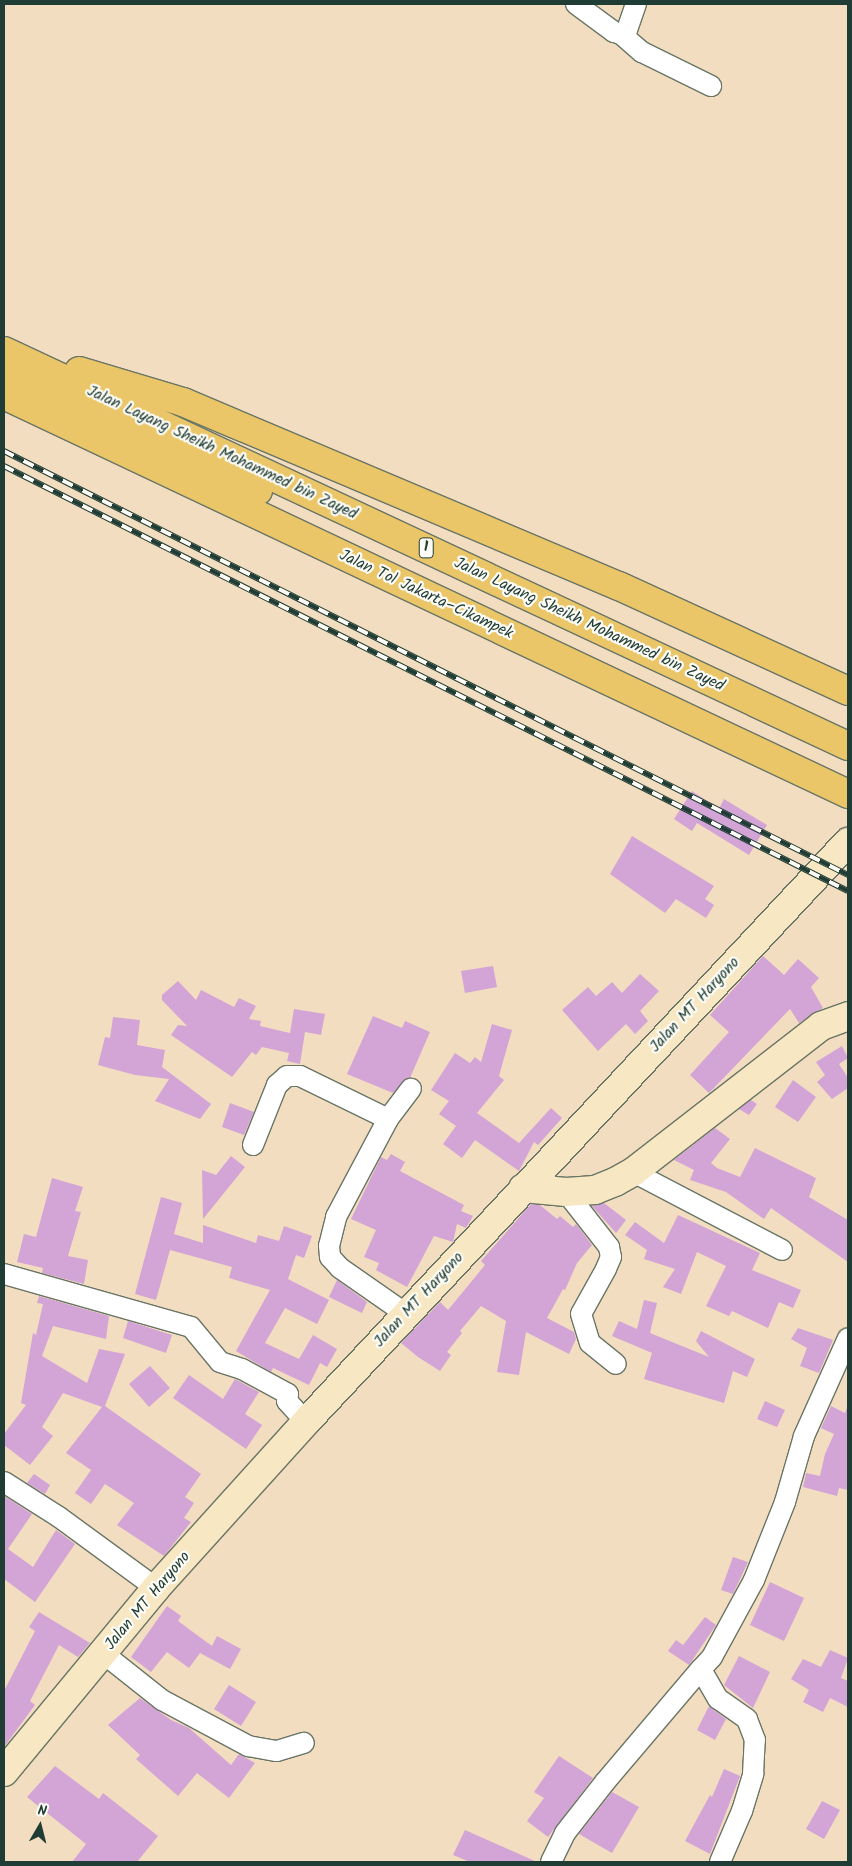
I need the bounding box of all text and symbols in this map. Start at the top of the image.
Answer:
street label: Jalan Layang Sheikh Mohammed bin Zayed [84,382,360,524]
road number: 1 [418,536,434,560]
street label: Jalan Tol Jakarta–Cikampek [336,546,516,644]
street label: Jalan Layang Sheikh Mohammed bin Zayed [451,554,727,696]
street label: Jalan MT Haryono [646,953,744,1057]
street label: Jalan MT Haryono [370,1248,468,1352]
street label: Jalan MT Haryono [101,1548,195,1654]
text: N [36,1800,48,1823]
north arrow [15,1801,65,1851]

